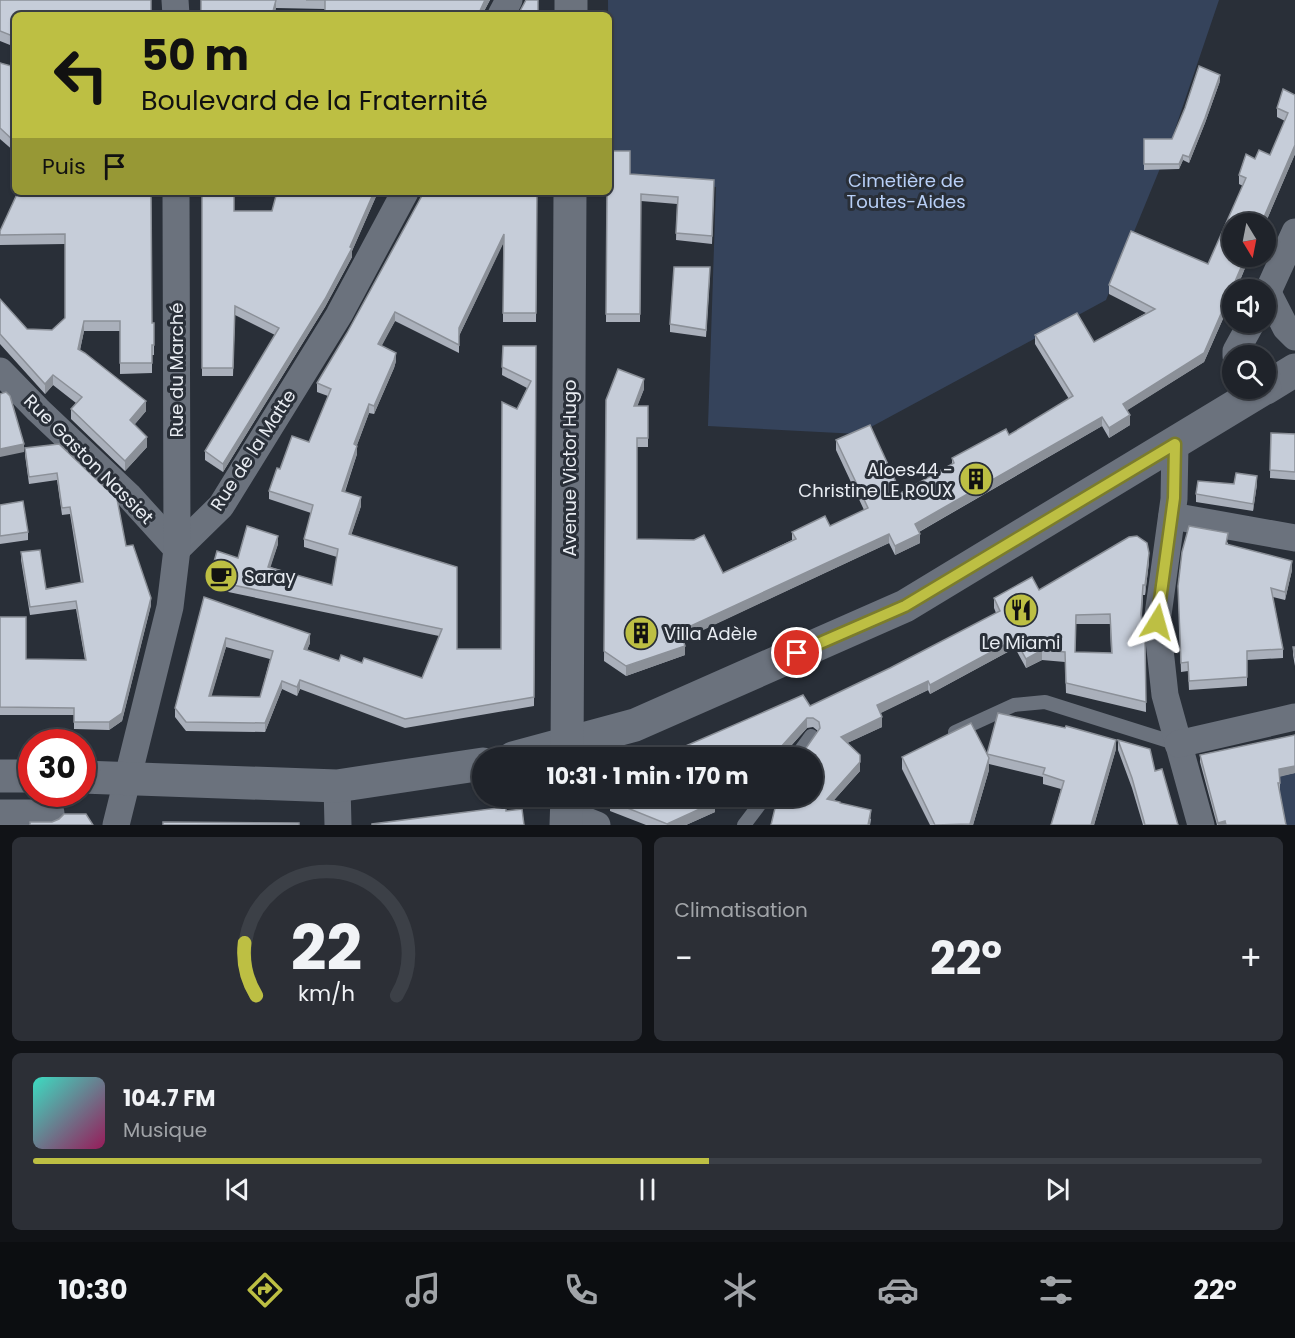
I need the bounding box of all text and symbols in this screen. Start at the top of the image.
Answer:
text: 50 m [141,26,249,85]
icon: left [42,36,120,114]
text: Boulevard de la Fraternité [141,82,488,119]
icon: arrive [98,150,131,183]
text: Puis [42,151,86,182]
park label: Cimetière de Toutes-Aides [846,168,966,214]
north arrow [1222,213,1276,267]
map controls [1222,213,1276,399]
button: sound [1222,279,1276,333]
street label: Rue du Marché [164,303,189,437]
button: search [1222,345,1276,399]
street label: Avenue Victor Hugo [557,379,582,557]
street label: Rue de la Matte [204,385,302,515]
street label: Rue Gaston Nassiet [19,389,159,529]
place label: Aloes44 - Christine LE ROUX [798,457,953,503]
building icon: Aloes44 - Christine LE ROUX [958,461,994,497]
cafe icon: Saray [203,558,239,594]
place label: Saray [244,564,296,589]
position arrow [1125,590,1189,654]
restaurant icon: Le Miami [1003,592,1039,628]
building icon: Villa Adèle [623,615,659,651]
place label: Villa Adèle [664,621,757,646]
pin [771,627,822,678]
place label: Le Miami [982,630,1060,655]
icon: arrive [780,636,813,669]
speed limit sign: 30 [18,729,96,807]
text: 10:31 · 1 min · 170 m [546,761,749,792]
text: Climatisation [675,896,808,924]
text: 22 [291,904,362,992]
text: 22° [930,927,1002,990]
text: − [675,935,693,982]
text: + [1239,935,1262,982]
text: km/h [298,978,355,1009]
text: 104.7 FM [123,1083,215,1114]
text: Musique [123,1116,207,1144]
icon: previous [221,1173,254,1206]
icon: pause [631,1173,664,1206]
icon: next [1041,1173,1074,1206]
icon: directions [244,1269,286,1311]
icon: music [402,1269,444,1311]
icon: phone [560,1269,602,1311]
icon: climate [719,1269,761,1311]
icon: car [877,1269,919,1311]
icon: filters [1035,1269,1077,1311]
text: 10:30 [58,1271,128,1308]
text: 22° [1193,1271,1237,1308]

